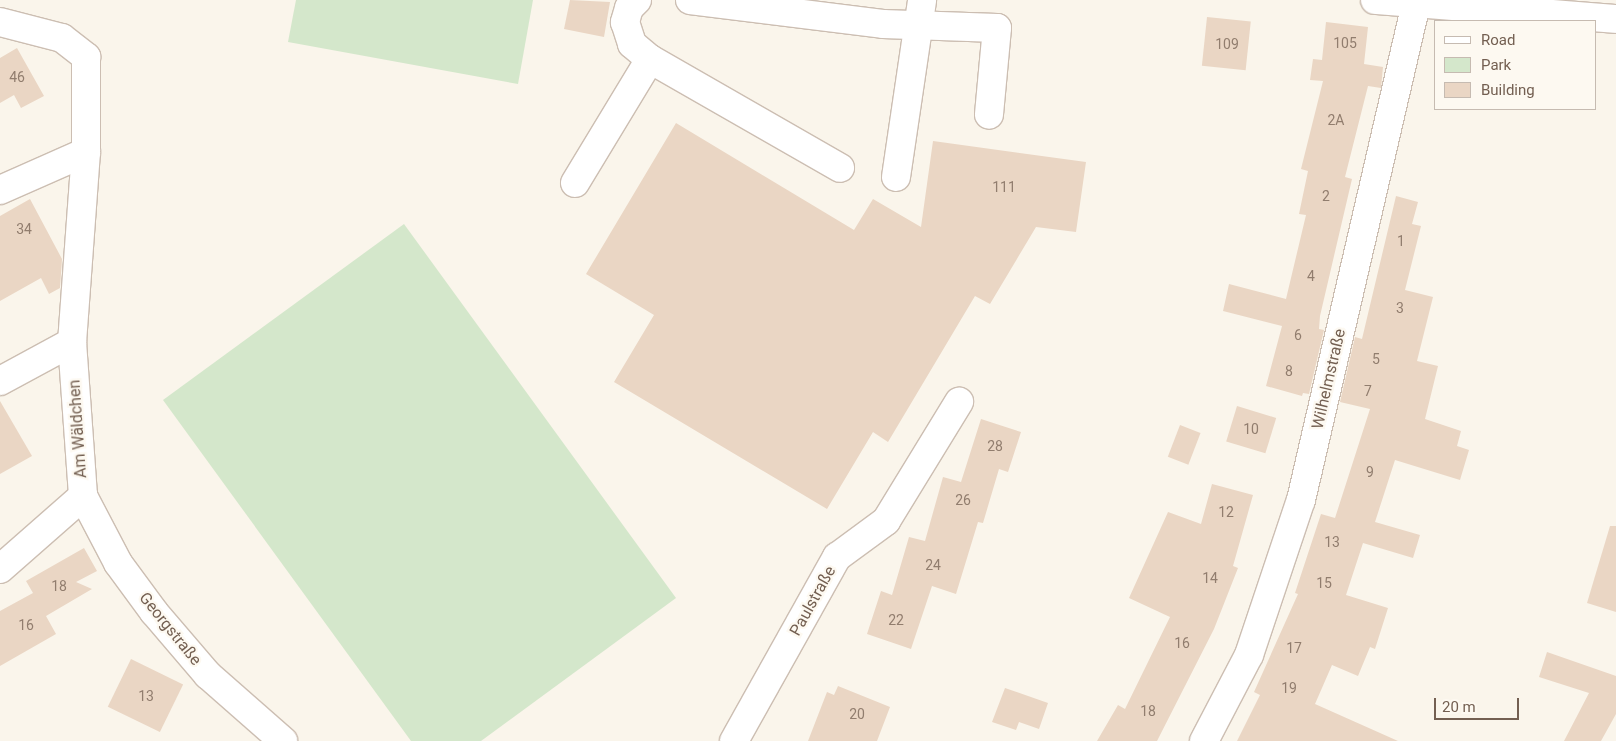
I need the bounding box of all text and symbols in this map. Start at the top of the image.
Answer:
legend [1434,20,1596,110]
text: Road [1481,31,1515,49]
house number: 105 [1333,35,1357,51]
house number: 109 [1215,36,1239,52]
text: Park [1481,56,1511,74]
house number: 46 [9,69,25,85]
text: Building [1481,81,1535,99]
house number: 2A [1327,112,1345,128]
house number: 111 [992,179,1016,195]
house number: 2 [1322,188,1330,204]
house number: 34 [16,221,32,237]
house number: 1 [1397,233,1405,249]
house number: 4 [1307,268,1315,284]
house number: 3 [1396,300,1404,316]
house number: 6 [1294,327,1302,343]
street label: Wilhelmstraße [1308,327,1350,431]
house number: 5 [1372,351,1380,367]
house number: 8 [1285,363,1293,379]
street label: Am Wäldchen [65,379,91,479]
house number: 7 [1364,383,1372,399]
house number: 10 [1243,421,1259,437]
house number: 28 [987,438,1003,454]
house number: 9 [1366,464,1374,480]
house number: 26 [955,492,971,508]
house number: 12 [1218,504,1234,520]
house number: 13 [1324,534,1340,550]
house number: 24 [925,557,941,573]
street label: Paulstraße [786,563,840,639]
house number: 14 [1202,570,1218,586]
house number: 15 [1316,575,1332,591]
house number: 18 [51,578,67,594]
street label: Georgstraße [135,589,205,669]
house number: 22 [888,612,904,628]
house number: 16 [18,617,34,633]
house number: 16 [1174,635,1190,651]
house number: 17 [1286,640,1302,656]
house number: 19 [1281,680,1297,696]
house number: 13 [138,688,154,704]
scale bar [1436,688,1521,720]
text: 20 m [1442,698,1476,716]
house number: 18 [1140,703,1156,719]
house number: 20 [849,706,865,722]

